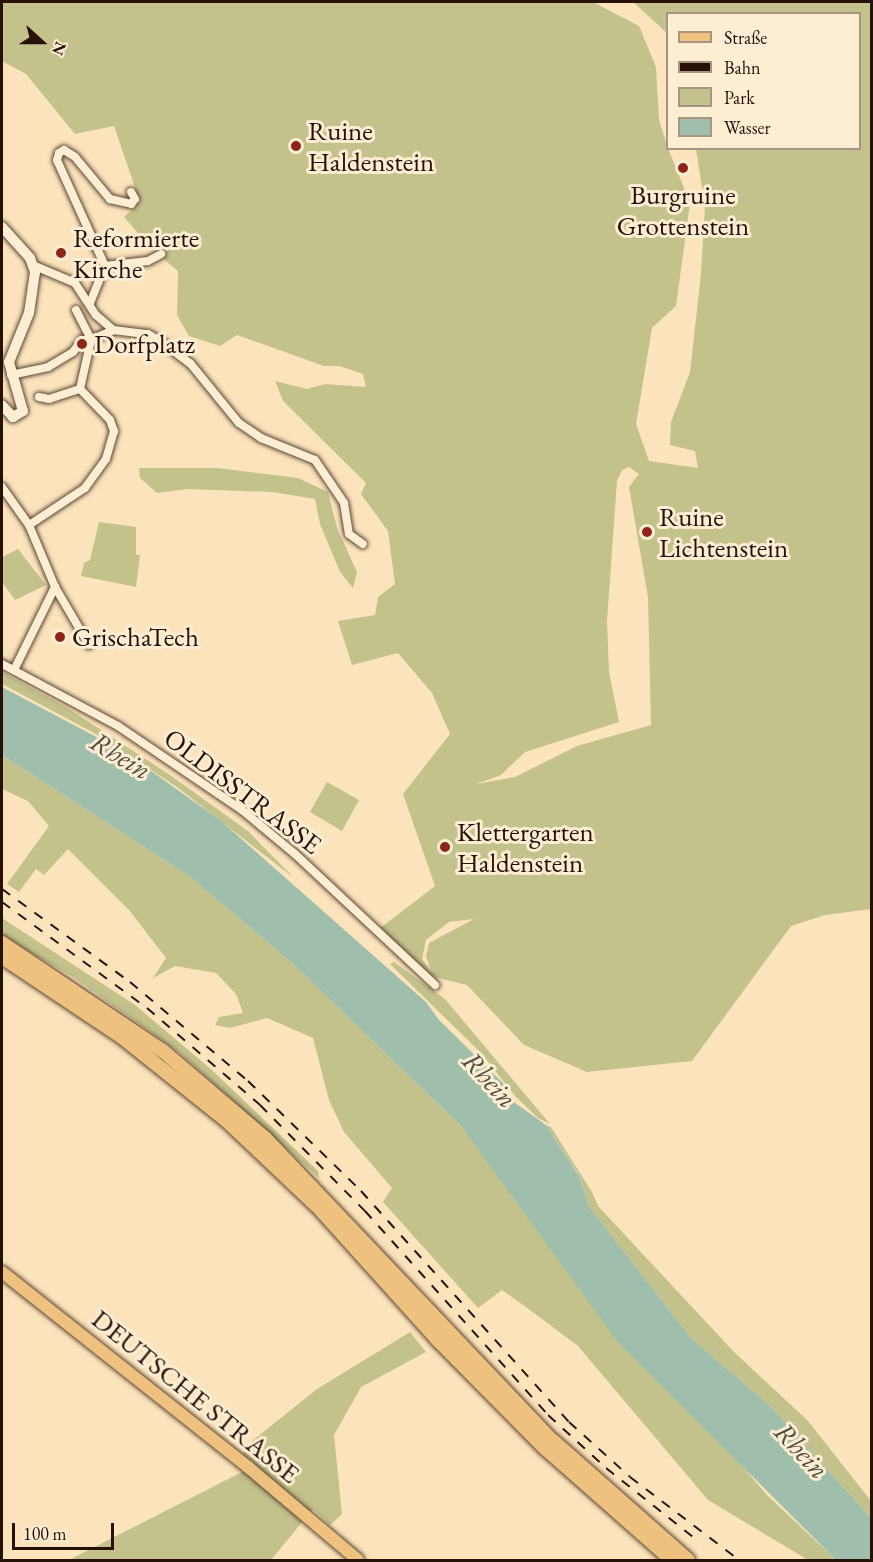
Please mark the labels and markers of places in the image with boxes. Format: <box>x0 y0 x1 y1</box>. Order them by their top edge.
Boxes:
place label: Ruine Haldenstein <box>308 114 434 177</box>
marker: Ruine Haldenstein <box>289 139 303 153</box>
marker: Burgruine Grottenstein <box>676 161 690 175</box>
place label: Burgruine Grottenstein <box>617 178 749 241</box>
place label: Reformierte Kirche <box>73 221 199 284</box>
marker: Reformierte Kirche <box>54 246 68 260</box>
place label: Dorfplatz <box>94 328 195 360</box>
marker: Dorfplatz <box>75 337 89 351</box>
place label: Ruine Lichtenstein <box>659 500 788 563</box>
marker: Ruine Lichtenstein <box>640 525 654 539</box>
place label: GrischaTech <box>72 621 199 653</box>
marker: GrischaTech <box>53 630 67 644</box>
place label: Klettergarten Haldenstein <box>457 815 594 878</box>
marker: Klettergarten Haldenstein <box>438 840 452 854</box>

